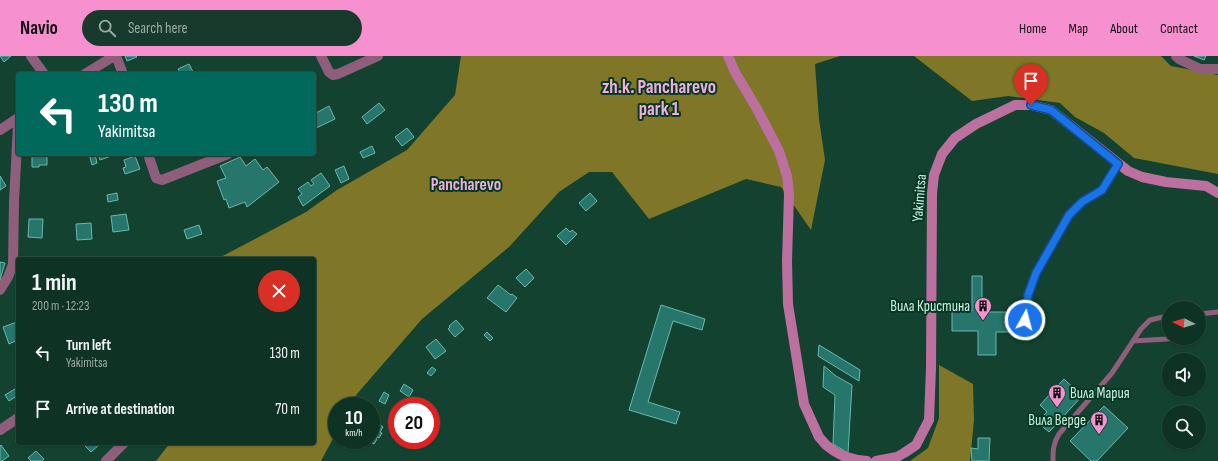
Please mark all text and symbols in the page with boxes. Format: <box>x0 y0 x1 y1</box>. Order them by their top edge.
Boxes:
search box <box>82 10 362 46</box>
text: Navio <box>20 17 58 40</box>
icon: search <box>96 17 118 39</box>
text: Search here <box>128 19 188 38</box>
text: Home <box>1019 20 1047 37</box>
text: Map <box>1069 20 1088 37</box>
text: About <box>1110 20 1138 37</box>
text: Contact <box>1160 20 1198 37</box>
pin <box>1014 64 1048 105</box>
icon: arrive <box>1020 70 1042 92</box>
district label: zh.k. Pancharevo park 1 <box>602 76 716 121</box>
text: 130 m <box>98 87 158 120</box>
icon: left <box>32 88 84 140</box>
text: Yakimitsa <box>98 121 155 142</box>
street label: Yakimitsa <box>908 173 931 223</box>
district label: Pancharevo <box>431 175 501 195</box>
text: 1 min <box>32 268 77 297</box>
button: close <box>258 270 300 312</box>
building icon: Вила Кристина <box>973 296 993 321</box>
place label: Вила Кристина <box>890 297 970 316</box>
text: 200 m · 12:23 <box>32 298 89 314</box>
position arrow <box>1004 299 1046 341</box>
north arrow <box>1162 301 1206 345</box>
map controls <box>1162 301 1206 449</box>
text: Turn left <box>66 336 111 355</box>
icon: left <box>32 342 54 364</box>
text: 130 m <box>270 344 300 363</box>
button: sound <box>1162 353 1206 397</box>
text: Yakimitsa <box>66 355 108 371</box>
building icon: Вила Мария <box>1047 383 1067 408</box>
place label: Вила Мария <box>1070 384 1130 403</box>
speed limit sign: 20 <box>388 397 440 449</box>
icon: arrive <box>32 398 54 420</box>
text: Arrive at destination <box>66 400 175 419</box>
text: 70 m <box>275 400 300 419</box>
button: search <box>1162 405 1206 449</box>
text: 10 <box>345 406 363 430</box>
building icon: Вила Верде <box>1089 410 1109 435</box>
place label: Вила Верде <box>1028 411 1086 430</box>
text: km/h <box>345 427 363 439</box>

